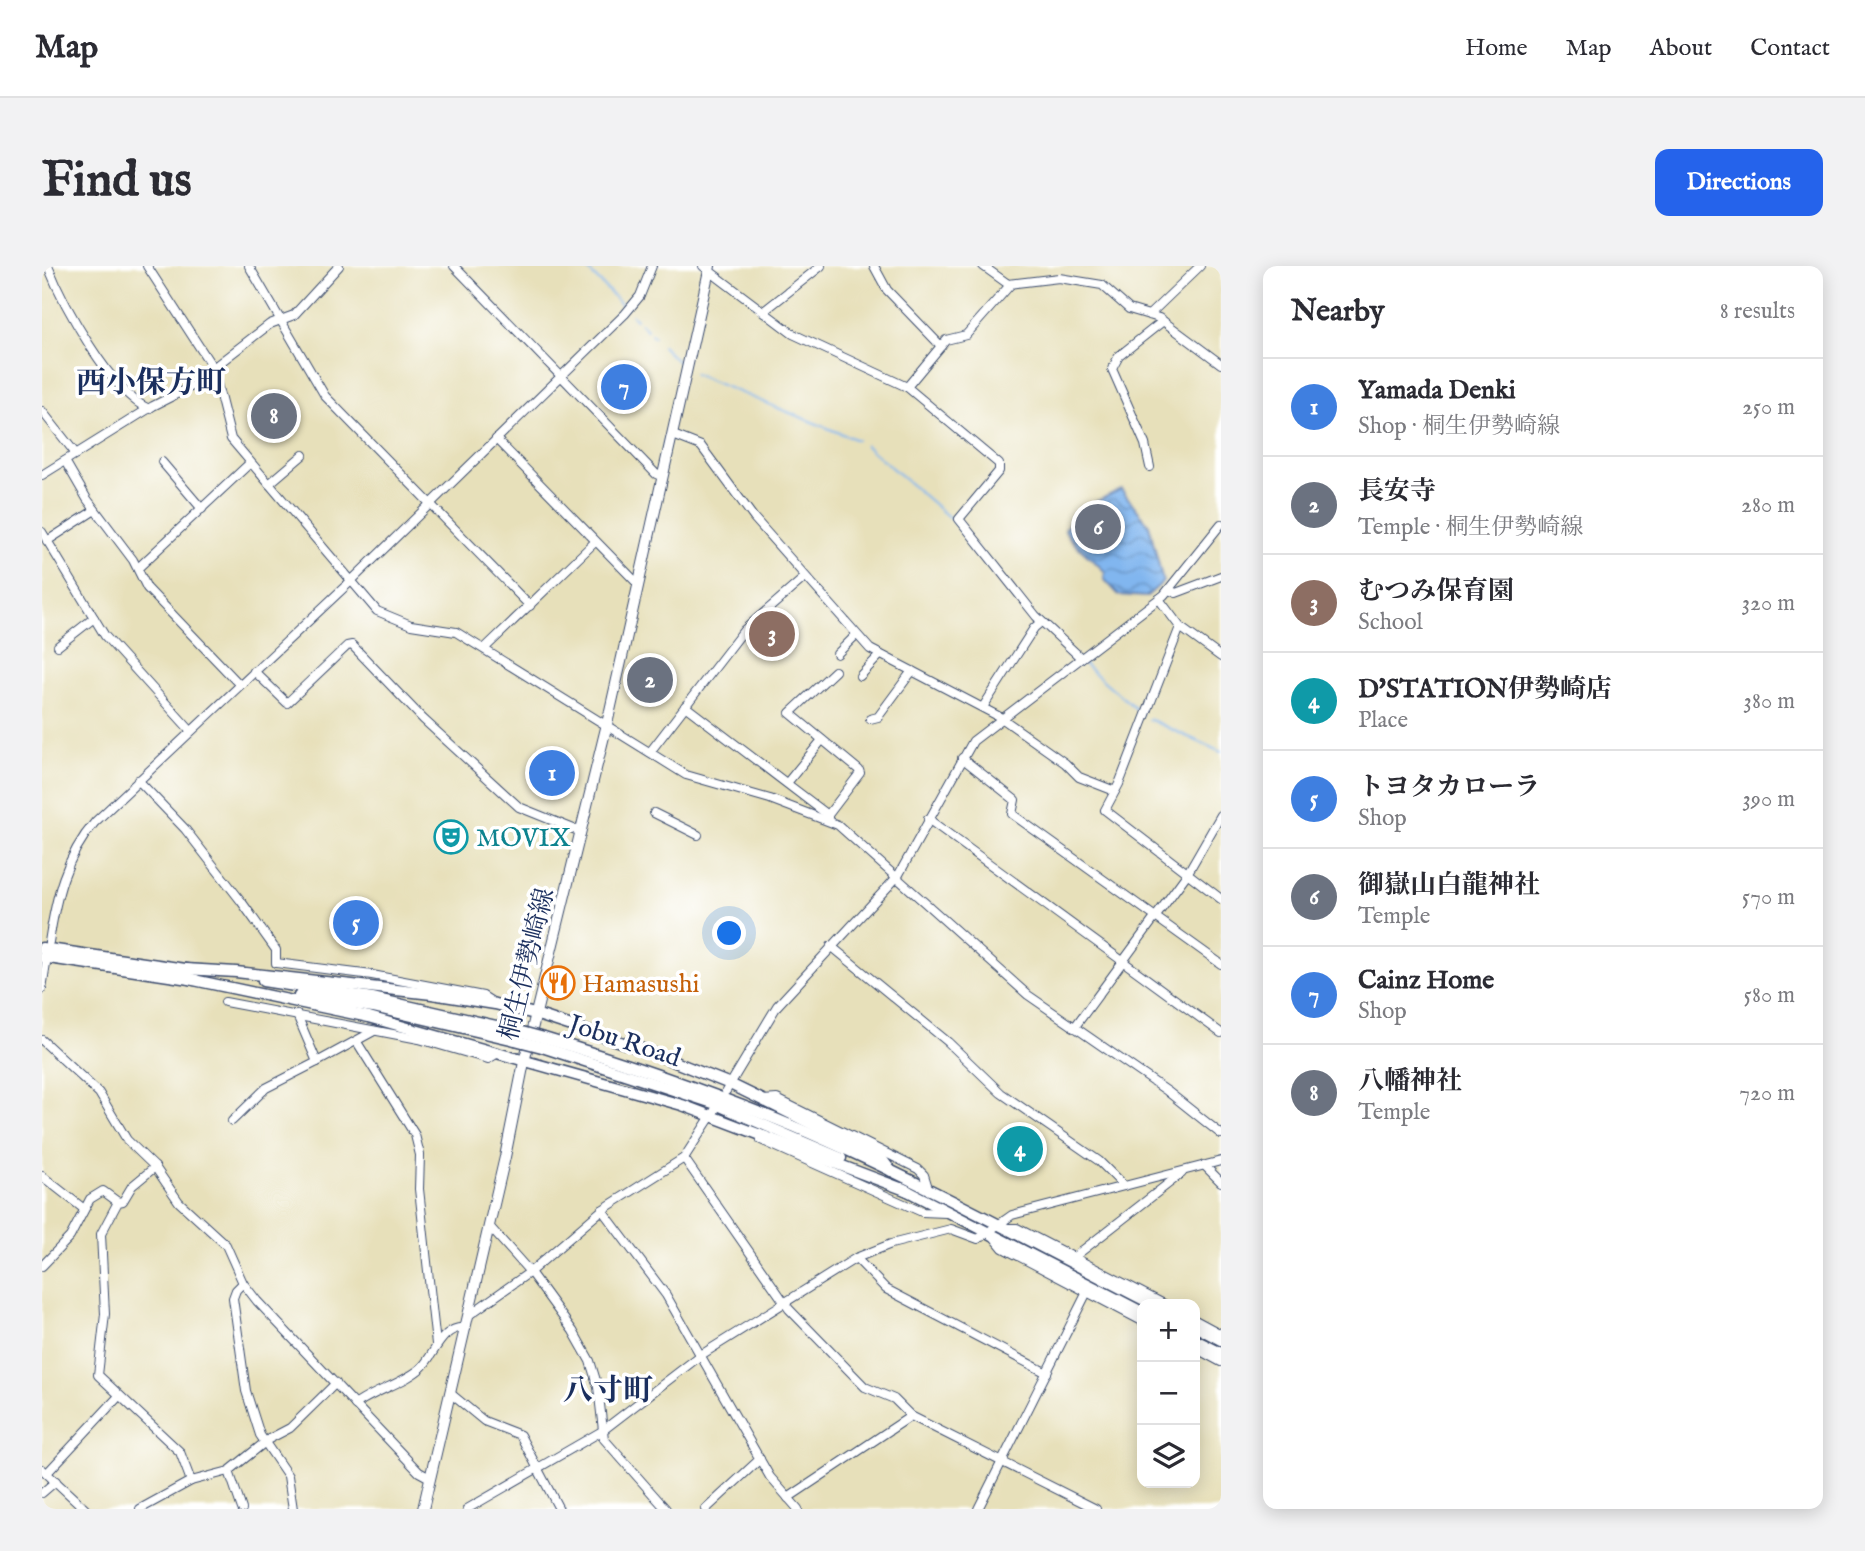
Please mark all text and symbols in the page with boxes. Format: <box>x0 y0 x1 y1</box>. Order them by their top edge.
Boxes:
text: Map <box>35 27 98 69</box>
text: Home <box>1465 33 1528 64</box>
text: Map <box>1566 33 1612 64</box>
text: About <box>1650 33 1712 64</box>
text: Contact <box>1750 33 1830 64</box>
button: Directions <box>1655 149 1823 216</box>
text: Find us <box>42 151 192 213</box>
text: Nearby <box>1291 293 1384 331</box>
text: 8 results <box>1720 297 1795 326</box>
pin: 7 <box>601 361 647 413</box>
district label: 西小保方町 <box>76 365 226 403</box>
text: Yamada Denki <box>1358 374 1516 407</box>
pin: 8 <box>251 390 297 442</box>
text: 1 <box>1310 393 1318 422</box>
text: 250 m <box>1742 393 1795 422</box>
text: Shop · 桐生伊勢崎線 <box>1358 412 1560 441</box>
text: 長安寺 <box>1358 475 1436 508</box>
text: 2 <box>1309 491 1319 520</box>
text: 280 m <box>1741 491 1795 520</box>
pin: 6 <box>1075 501 1121 553</box>
text: Temple · 桐生伊勢崎線 <box>1358 513 1583 542</box>
text: むつみ保育園 <box>1358 575 1514 608</box>
text: 3 <box>1310 589 1318 618</box>
text: 320 m <box>1742 589 1795 618</box>
pin: 3 <box>749 608 795 660</box>
text: School <box>1358 608 1423 637</box>
pin: 2 <box>627 654 673 706</box>
text: D'STATION伊勢崎店 <box>1358 673 1612 706</box>
text: 4 <box>1308 687 1320 716</box>
text: 380 m <box>1743 687 1795 716</box>
text: Place <box>1358 706 1408 735</box>
pin: 1 <box>529 747 575 799</box>
text: トヨタカローラ <box>1358 771 1540 804</box>
text: 5 <box>1310 785 1318 814</box>
text: 390 m <box>1742 785 1795 814</box>
text: Shop <box>1358 804 1407 833</box>
theatre icon: MOVIX <box>432 818 470 856</box>
place label: MOVIX <box>476 822 571 855</box>
text: 御嶽山白龍神社 <box>1358 869 1540 902</box>
text: 6 <box>1309 883 1319 912</box>
text: 570 m <box>1742 883 1795 912</box>
street label: 桐生伊勢崎線 <box>493 885 562 1044</box>
pin: 5 <box>333 897 379 949</box>
text: Temple <box>1358 902 1430 931</box>
your location <box>712 916 746 950</box>
restaurant icon: Hamasushi <box>539 964 577 1002</box>
text: Cainz Home <box>1358 964 1494 997</box>
place label: Hamasushi <box>582 968 699 1001</box>
text: 7 <box>1309 981 1319 1010</box>
text: 580 m <box>1744 981 1795 1010</box>
text: Shop <box>1358 997 1407 1026</box>
street label: Jobu Road <box>562 1007 685 1075</box>
text: 八幡神社 <box>1358 1065 1462 1098</box>
text: 8 <box>1309 1079 1319 1108</box>
text: 720 m <box>1739 1079 1795 1108</box>
text: Temple <box>1358 1098 1430 1127</box>
pin: 4 <box>997 1123 1043 1175</box>
map controls <box>1137 1299 1200 1488</box>
button: + <box>1137 1299 1200 1362</box>
button: − <box>1137 1362 1200 1425</box>
district label: 八寸町 <box>563 1373 653 1411</box>
button: layers <box>1137 1425 1200 1488</box>

